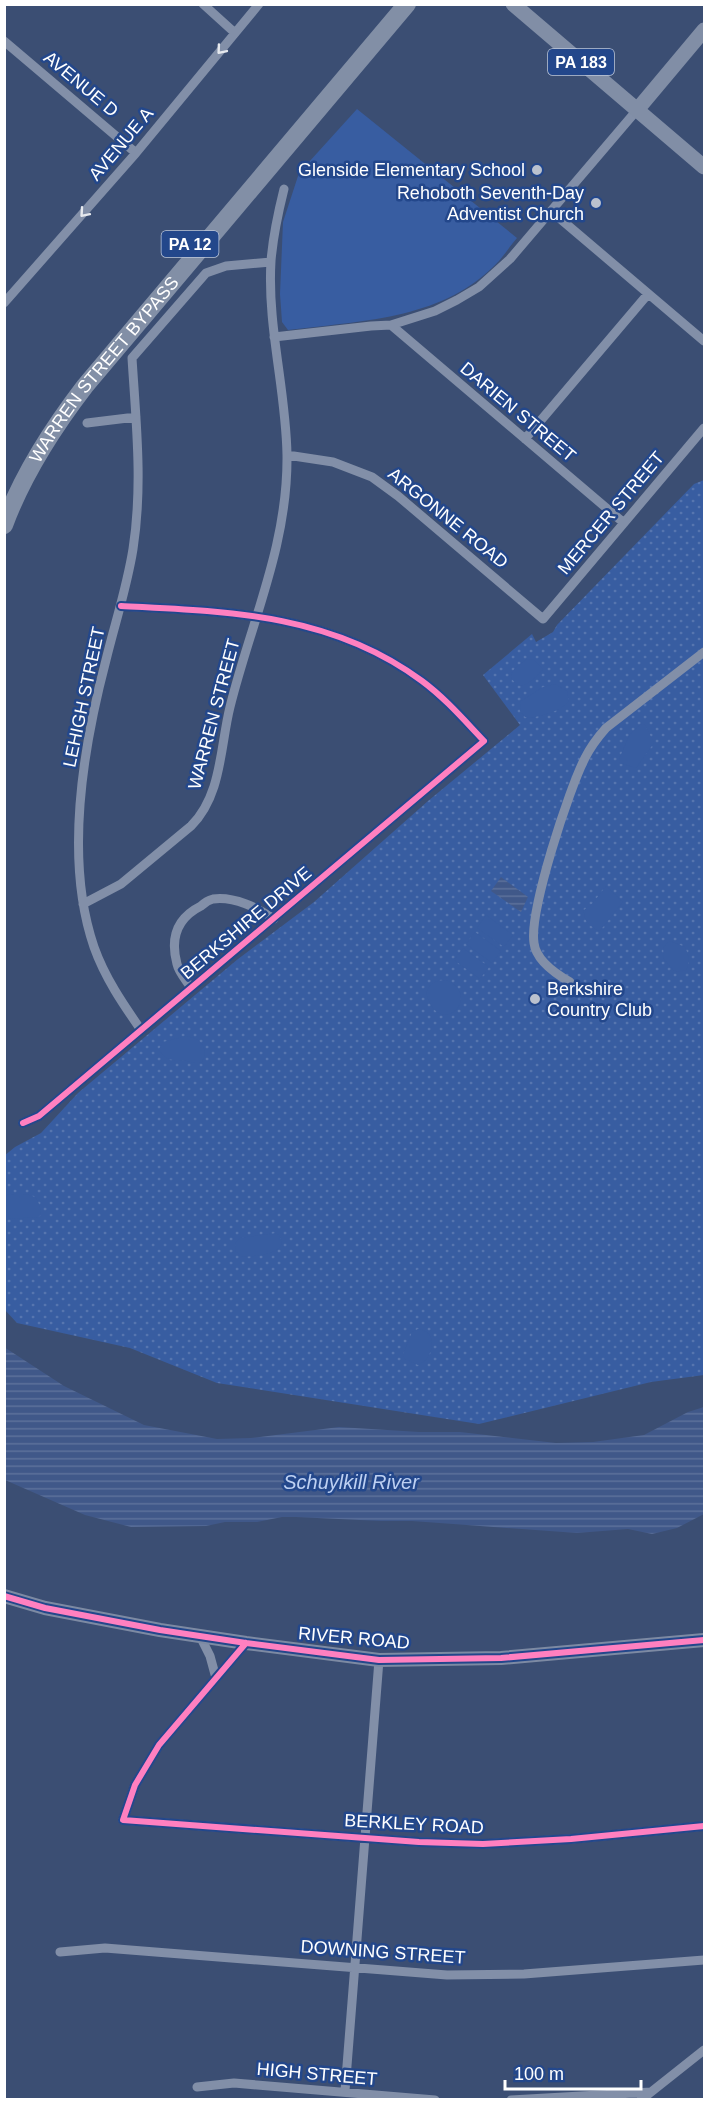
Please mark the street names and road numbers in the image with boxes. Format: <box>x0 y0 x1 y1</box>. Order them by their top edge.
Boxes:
street label: AVENUE D <box>40 47 122 121</box>
road number: PA 183 <box>548 49 614 75</box>
street label: AVENUE A <box>85 104 157 184</box>
road number: PA 12 <box>162 231 219 257</box>
street label: WARREN STREET BYPASS <box>25 273 183 466</box>
street label: DARIEN STREET <box>456 358 580 466</box>
street label: MERCER STREET <box>554 448 668 578</box>
street label: ARGONNE ROAD <box>384 464 512 572</box>
street label: LEHIGH STREET <box>59 625 109 769</box>
street label: WARREN STREET <box>184 636 244 792</box>
street label: BERKSHIRE DRIVE <box>177 863 315 983</box>
street label: RIVER ROAD <box>297 1623 411 1653</box>
street label: BERKLEY ROAD <box>344 1810 484 1838</box>
street label: DOWNING STREET <box>300 1936 466 1968</box>
street label: HIGH STREET <box>256 2059 378 2089</box>

